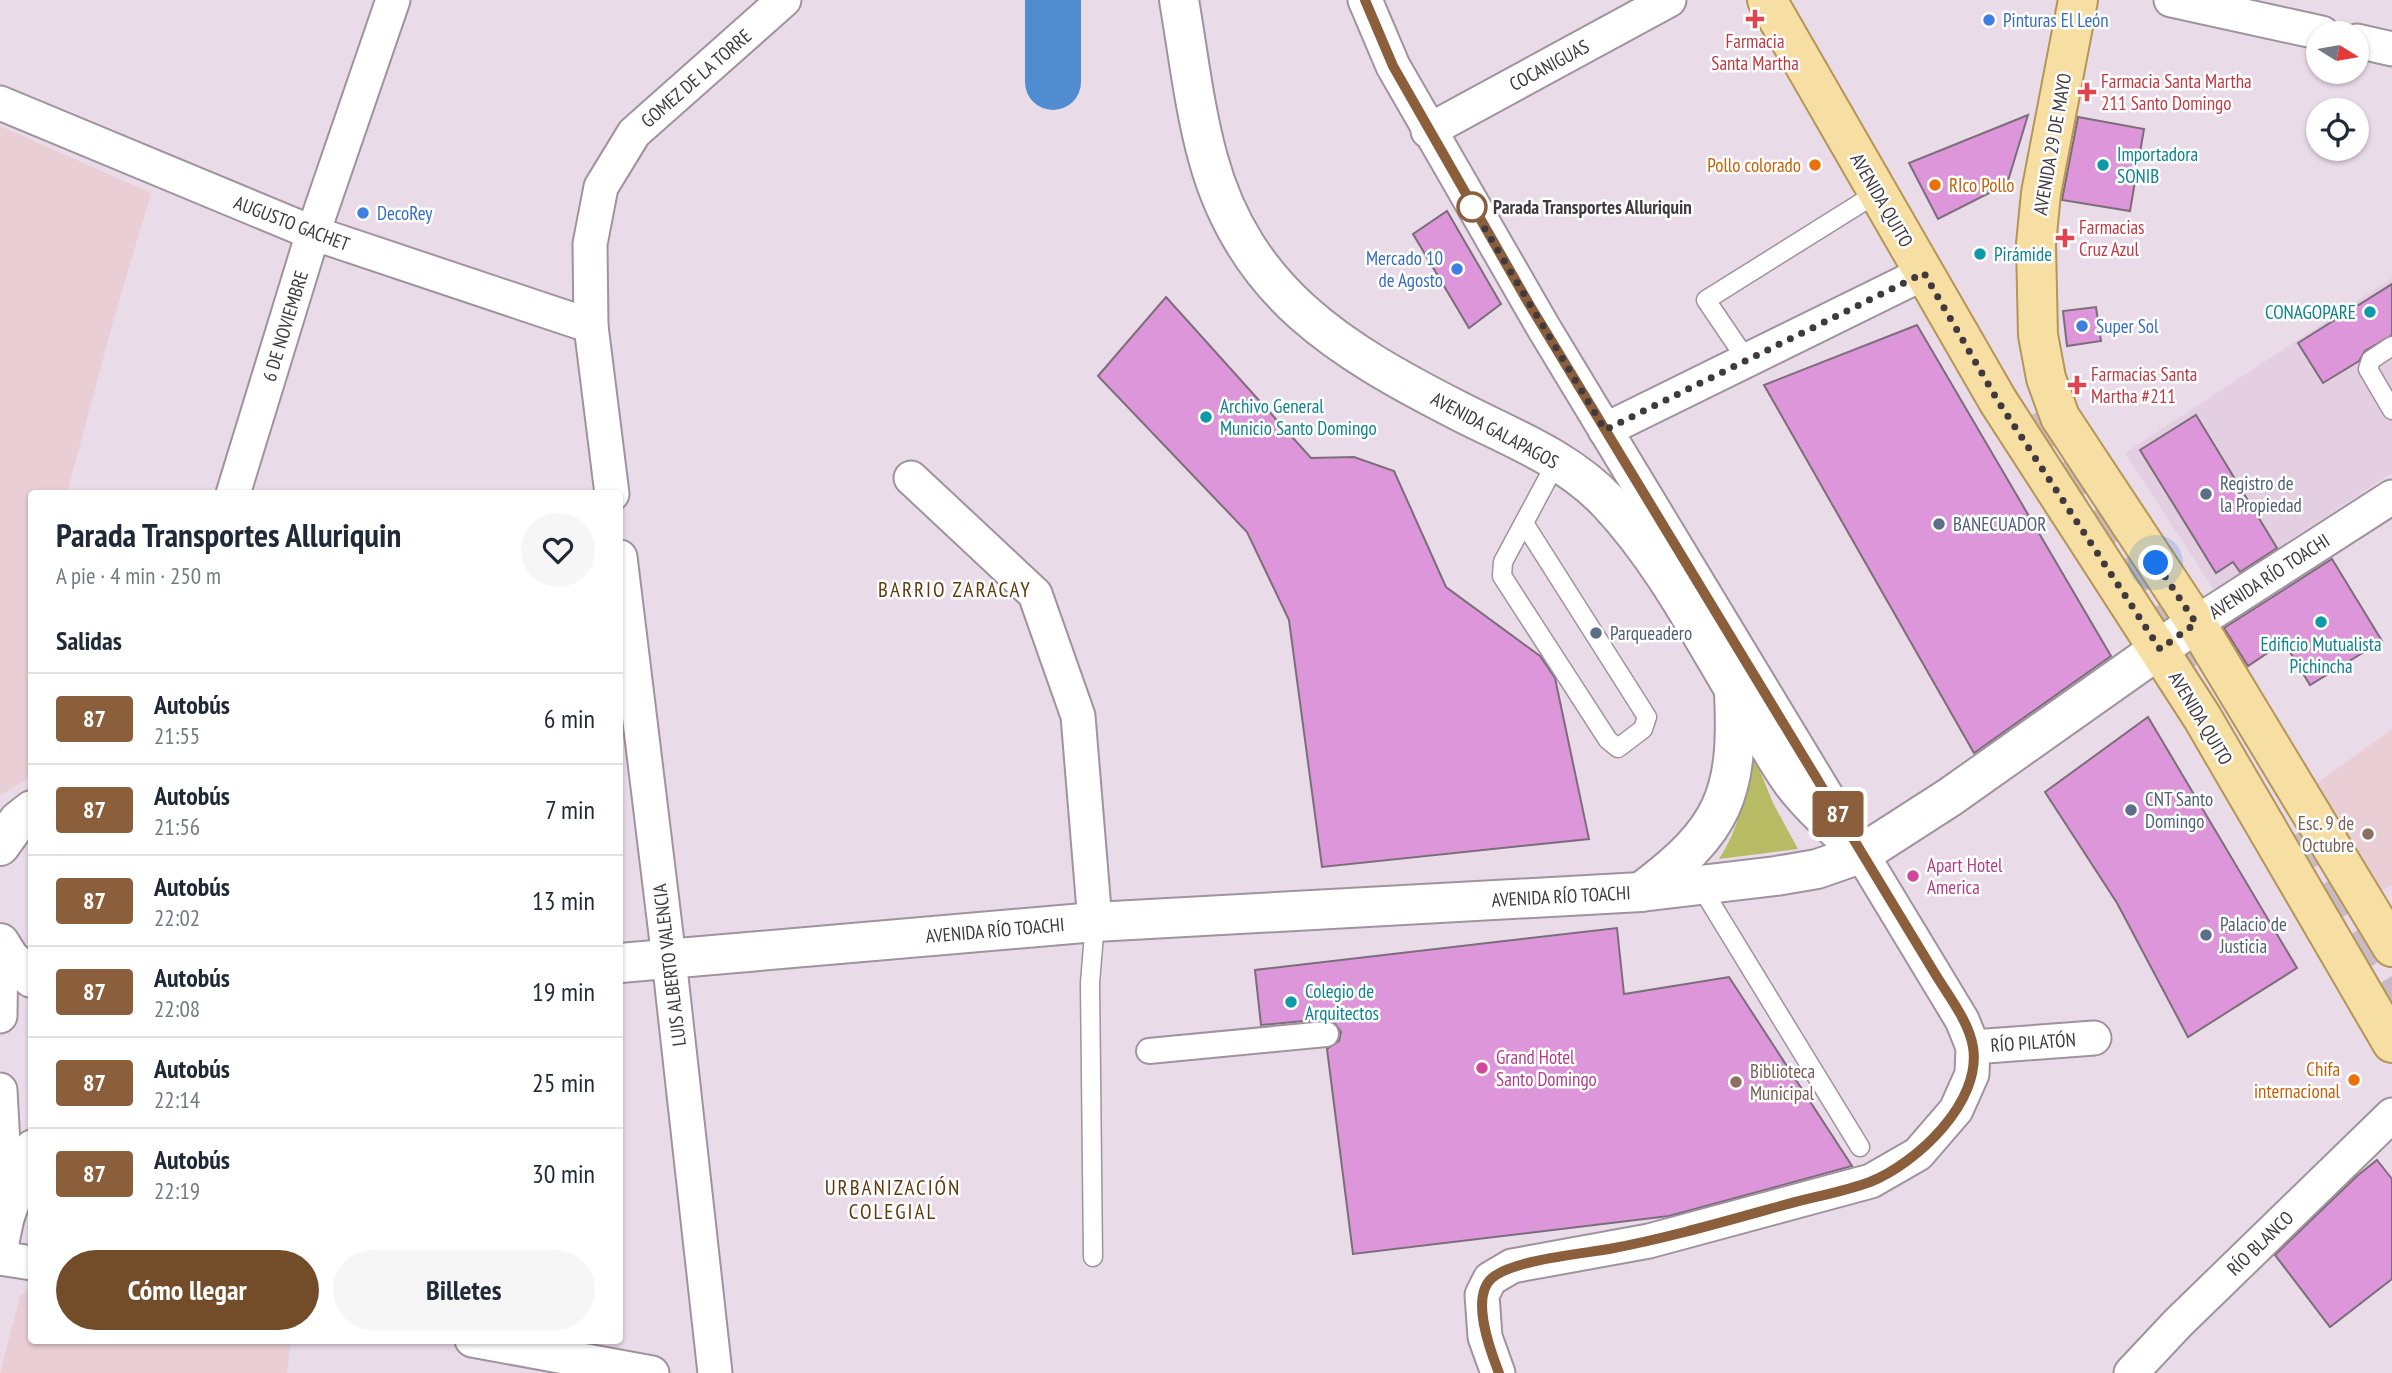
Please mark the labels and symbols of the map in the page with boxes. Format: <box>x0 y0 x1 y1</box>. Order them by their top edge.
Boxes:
place label: Pinturas El León <box>2003 8 2109 32</box>
marker: Farmacia Santa Martha <box>1747 11 1763 27</box>
marker: Pinturas El León <box>1981 12 1997 28</box>
north arrow <box>2306 21 2370 84</box>
street label: GOMEZ DE LA TORRE <box>636 24 756 132</box>
place label: Farmacia Santa Martha <box>1711 29 1799 75</box>
street label: COCANIGUAS <box>1505 34 1593 96</box>
place label: Farmacia Santa Martha 211 Santo Domingo <box>2101 69 2252 115</box>
street label: AVENIDA 29 DE MAYO <box>2028 71 2076 217</box>
marker: Farmacia Santa Martha 211 Santo Domingo <box>2079 84 2095 100</box>
place label: Importadora SONIB <box>2117 142 2198 188</box>
street label: AVENIDA QUITO <box>1845 149 1919 251</box>
place label: Pollo colorado <box>1707 153 1801 177</box>
marker: Pollo colorado <box>1807 157 1823 173</box>
marker: Importadora SONIB <box>2095 157 2111 173</box>
place label: RIco Pollo <box>1949 173 2015 197</box>
marker: RIco Pollo <box>1927 177 1943 193</box>
street label: AUGUSTO GACHET <box>231 190 354 256</box>
marker: Parada Transportes Alluriquin <box>1457 192 1487 222</box>
place label: Parada Transportes Alluriquin <box>1493 195 1692 219</box>
place label: DecoRey <box>377 201 433 225</box>
marker: DecoRey <box>355 205 371 221</box>
place label: Farmacias Cruz Azul <box>2079 215 2145 261</box>
marker: Farmacias Cruz Azul <box>2057 230 2073 246</box>
place label: Pirámide <box>1994 242 2052 266</box>
place label: Mercado 10 de Agosto <box>1366 246 1443 292</box>
marker: Pirámide <box>1972 246 1988 262</box>
marker: Mercado 10 de Agosto <box>1449 261 1465 277</box>
street label: 6 DE NOVIEMBRE <box>257 268 313 384</box>
place label: CONAGOPARE <box>2265 300 2356 324</box>
marker: CONAGOPARE <box>2362 304 2378 320</box>
place label: Super Sol <box>2096 314 2159 338</box>
marker: Super Sol <box>2074 318 2090 334</box>
place label: Farmacias Santa Martha #211 <box>2091 362 2197 408</box>
marker: Farmacias Santa Martha #211 <box>2069 377 2085 393</box>
street label: AVENIDA GALAPAGOS <box>1427 386 1563 474</box>
place label: Archivo General Municio Santo Domingo <box>1220 394 1377 440</box>
marker: Archivo General Municio Santo Domingo <box>1198 409 1214 425</box>
place label: Registro de la Propiedad <box>2220 471 2302 517</box>
marker: Registro de la Propiedad <box>2198 486 2214 502</box>
place label: BANECUADOR <box>1953 512 2046 536</box>
marker: BANECUADOR <box>1931 516 1947 532</box>
street label: AVENIDA RÍO TOACHI <box>2204 528 2334 624</box>
your location <box>2138 545 2173 580</box>
district label: BARRIO ZARACAY <box>878 576 1032 603</box>
marker: Edificio Mutualista Pichincha <box>2313 614 2329 630</box>
place label: Parqueadero <box>1610 621 1692 645</box>
marker: Parqueadero <box>1588 625 1604 641</box>
place label: Edificio Mutualista Pichincha <box>2260 632 2382 678</box>
street label: AVENIDA QUITO <box>2164 667 2238 769</box>
place label: CNT Santo Domingo <box>2145 787 2213 833</box>
line badge: 87 <box>1806 791 1870 837</box>
marker: CNT Santo Domingo <box>2123 802 2139 818</box>
place label: Esc. 9 de Octubre <box>2298 811 2354 857</box>
marker: Esc. 9 de Octubre <box>2360 826 2376 842</box>
place label: Apart Hotel America <box>1927 853 2003 899</box>
marker: Apart Hotel America <box>1905 868 1921 884</box>
street label: AVENIDA RÍO TOACHI <box>1491 880 1631 912</box>
street label: LUIS ALBERTO VALENCIA <box>647 883 691 1047</box>
street label: AVENIDA RÍO TOACHI <box>925 912 1065 948</box>
place label: Palacio de Justicia <box>2219 912 2287 958</box>
marker: Palacio de Justicia <box>2198 927 2214 943</box>
place label: Colegio de Arquitectos <box>1305 979 1379 1025</box>
marker: Colegio de Arquitectos <box>1283 994 1299 1010</box>
street label: RÍO PILATÓN <box>1990 1027 2076 1057</box>
place label: Grand Hotel Santo Domingo <box>1496 1045 1597 1091</box>
place label: Chifa internacional <box>2254 1057 2341 1103</box>
place label: Biblioteca Municipal <box>1750 1059 1815 1105</box>
marker: Grand Hotel Santo Domingo <box>1474 1060 1490 1076</box>
marker: Chifa internacional <box>2346 1072 2362 1088</box>
marker: Biblioteca Municipal <box>1728 1074 1744 1090</box>
district label: URBANIZACIÓN COLEGIAL <box>825 1174 961 1225</box>
street label: RÍO BLANCO <box>2222 1206 2298 1280</box>

